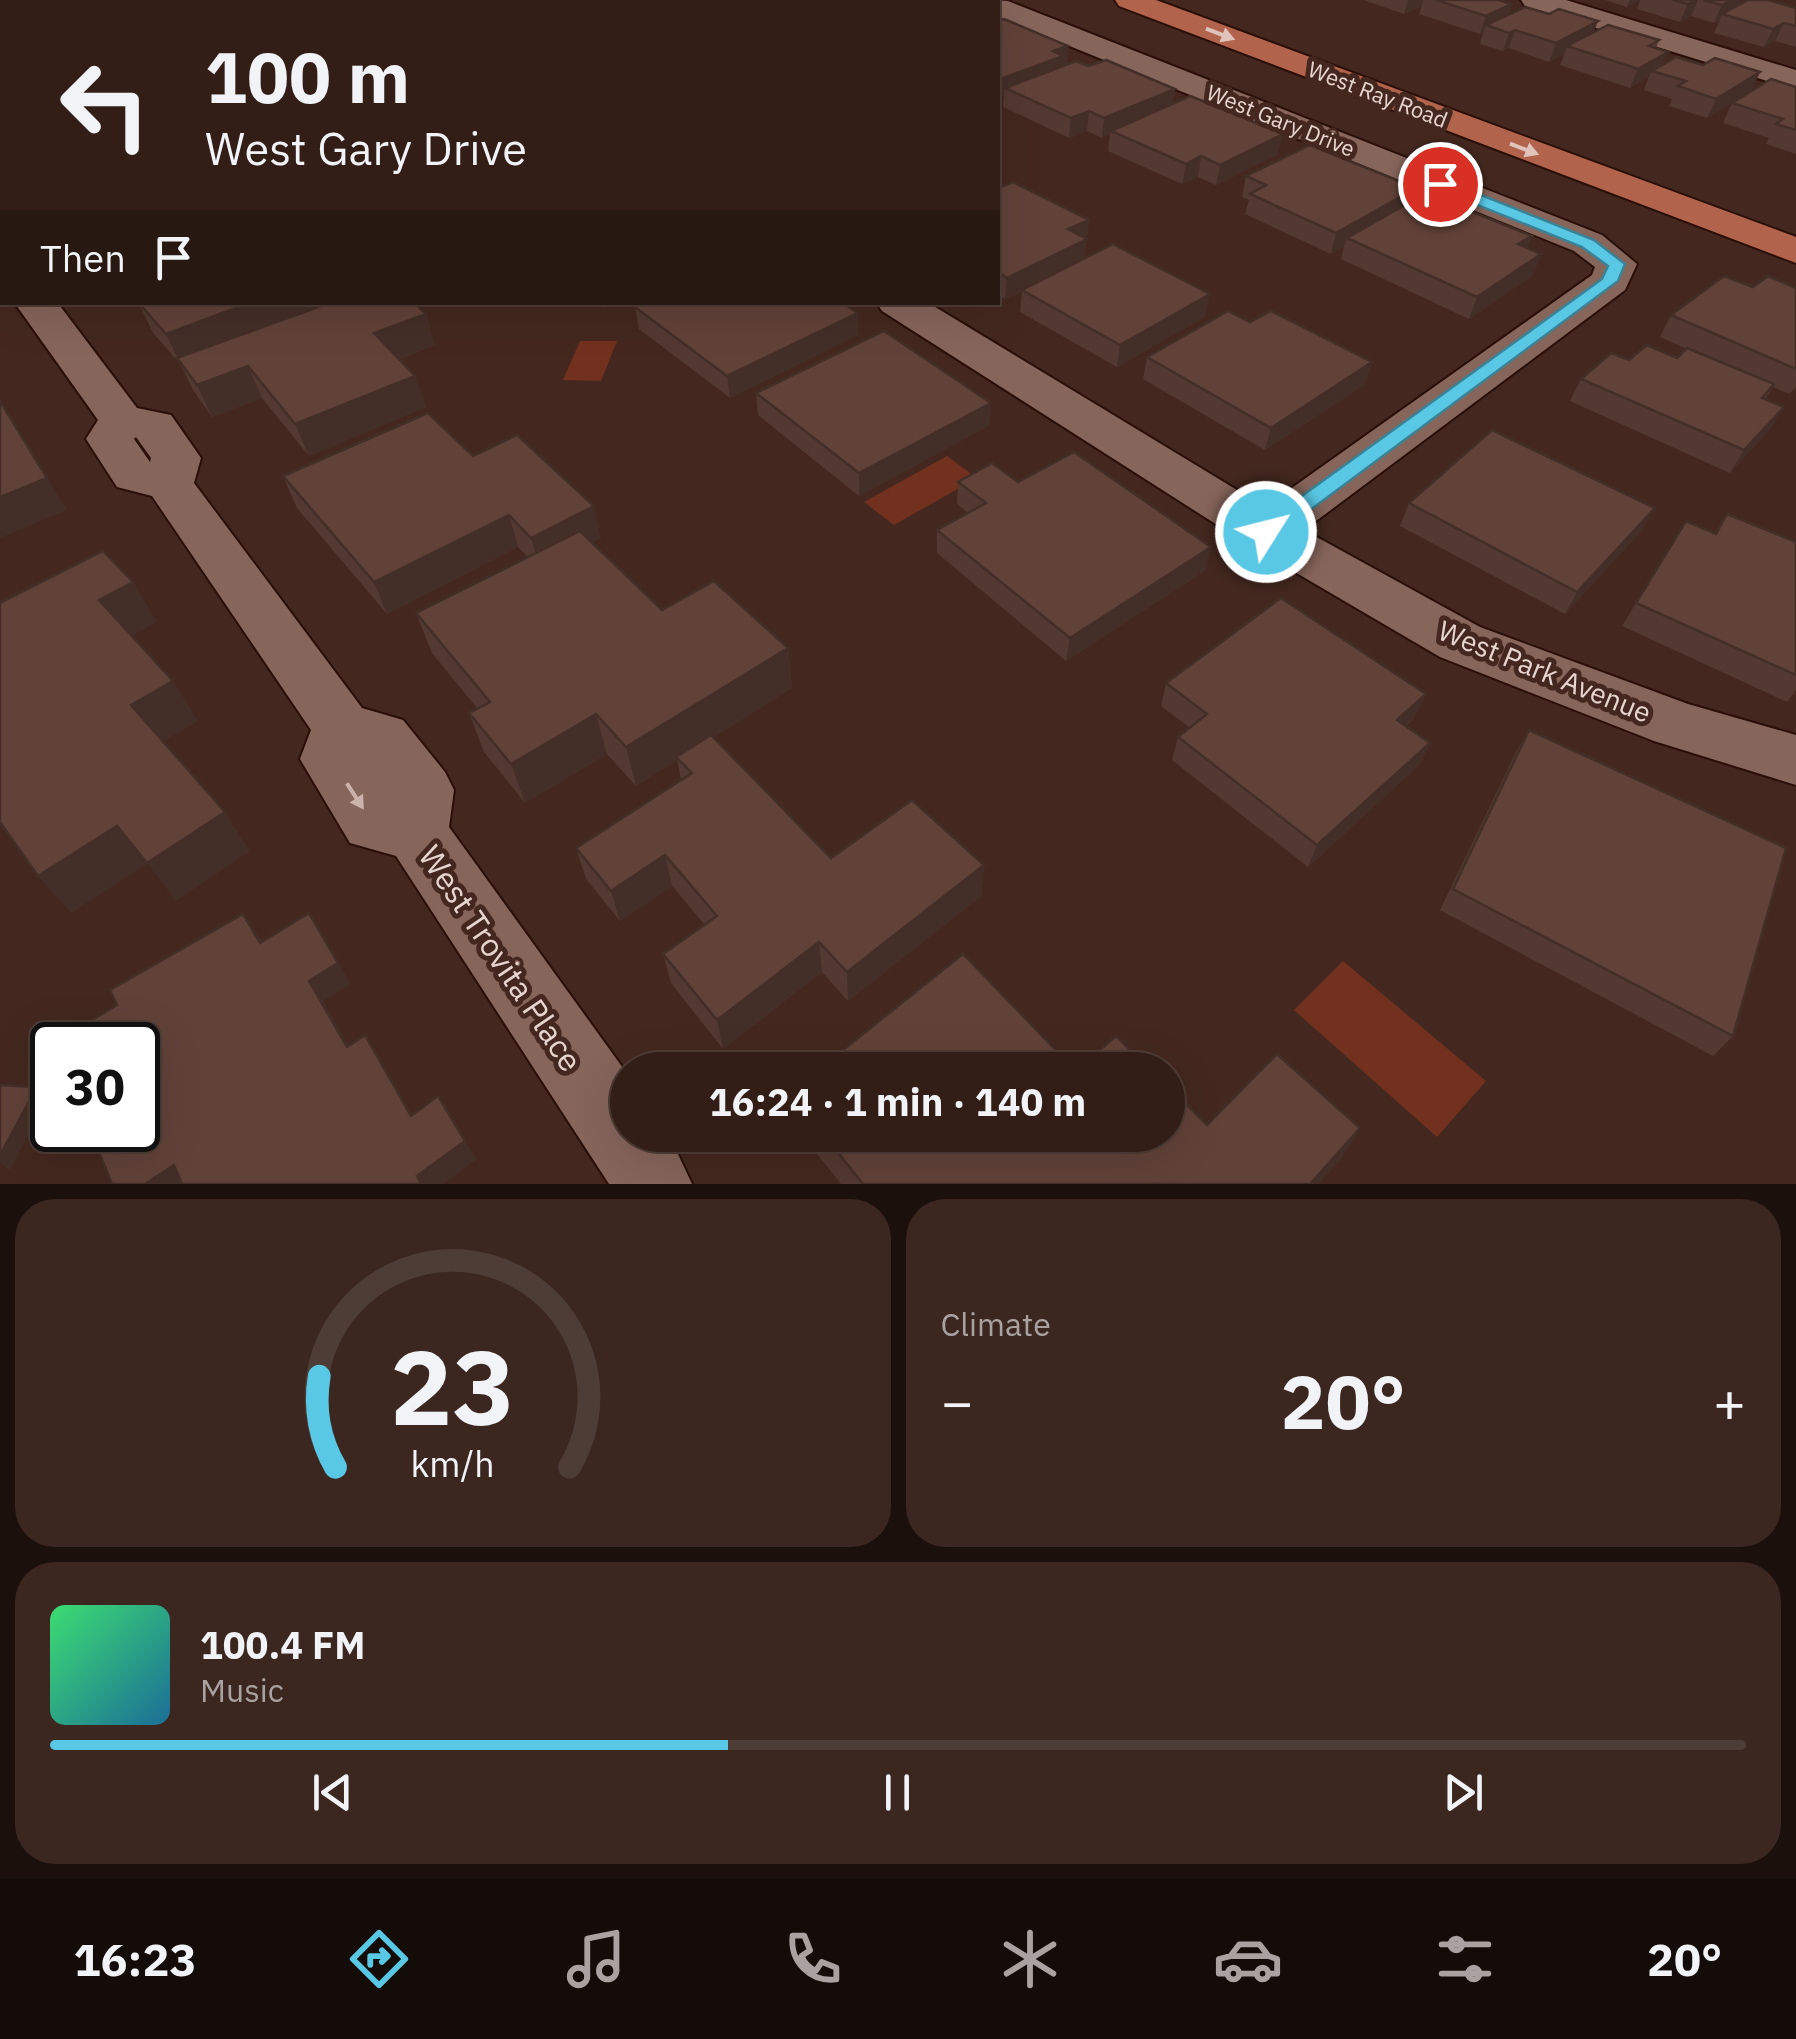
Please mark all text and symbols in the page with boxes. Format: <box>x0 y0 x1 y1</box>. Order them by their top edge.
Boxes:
one-way arrow <box>1205 27 1235 42</box>
text: 100 m <box>205 31 410 122</box>
icon: left <box>40 40 170 170</box>
street label: West Ray Road <box>1304 54 1452 134</box>
street label: West Gary Drive <box>1203 77 1359 163</box>
text: West Gary Drive <box>205 119 527 177</box>
one-way arrow <box>1509 141 1539 157</box>
pin <box>1398 142 1483 227</box>
icon: arrive <box>1413 157 1468 212</box>
icon: arrive <box>146 230 201 285</box>
text: Then <box>40 233 126 282</box>
position arrow <box>1214 480 1318 584</box>
street label: West Park Avenue <box>1433 611 1657 731</box>
one-way arrow <box>345 783 363 810</box>
street label: West Trovita Place <box>410 837 592 1079</box>
speed limit sign: 30 <box>30 1022 160 1152</box>
text: 16:24 · 1 min · 140 m <box>709 1077 1086 1126</box>
text: Climate <box>941 1303 1051 1345</box>
text: 23 <box>390 1318 515 1454</box>
text: 20° <box>1281 1352 1406 1450</box>
text: − <box>941 1366 974 1437</box>
text: + <box>1713 1366 1746 1437</box>
text: km/h <box>411 1440 495 1487</box>
text: 100.4 FM <box>200 1620 365 1669</box>
text: Music <box>200 1669 284 1711</box>
icon: previous <box>305 1765 360 1820</box>
icon: pause <box>870 1765 925 1820</box>
icon: next <box>1436 1765 1491 1820</box>
icon: directions <box>344 1924 414 1994</box>
icon: music <box>561 1924 631 1994</box>
icon: phone <box>778 1924 848 1994</box>
icon: climate <box>995 1924 1065 1994</box>
icon: car <box>1213 1924 1283 1994</box>
icon: filters <box>1430 1924 1500 1994</box>
text: 16:23 <box>74 1930 196 1988</box>
text: 20° <box>1647 1930 1722 1988</box>

